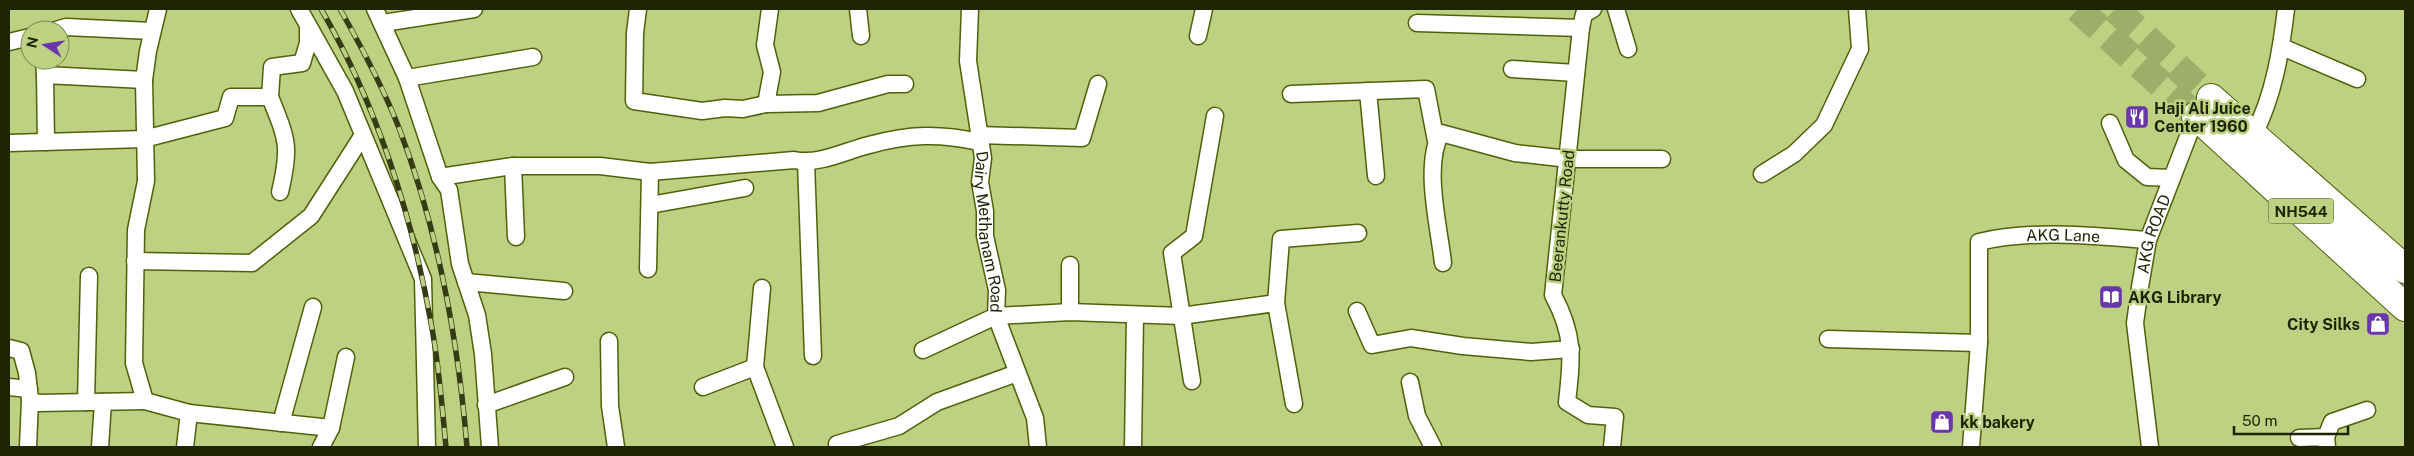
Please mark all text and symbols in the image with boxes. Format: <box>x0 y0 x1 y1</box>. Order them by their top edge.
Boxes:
north arrow <box>20 20 70 70</box>
text: N <box>23 35 41 49</box>
place label: Haji Ali Juice Center 1960 <box>2154 99 2251 136</box>
restaurant icon: Haji Ali Juice Center 1960 <box>2124 104 2150 130</box>
street label: Beerankutty Road <box>1546 149 1578 283</box>
street label: Dairy Methanam Road <box>971 150 1007 313</box>
street label: AKG ROAD <box>2133 192 2174 275</box>
road number: NH544 <box>2268 198 2334 224</box>
street label: AKG Lane <box>2026 225 2101 246</box>
library icon: AKG Library <box>2098 284 2124 310</box>
place label: AKG Library <box>2128 288 2221 307</box>
shop icon: City Silks <box>2365 311 2391 337</box>
place label: City Silks <box>2287 315 2360 334</box>
scale bar <box>2234 404 2348 436</box>
shop icon: kk bakery <box>1929 409 1955 435</box>
text: 50 m <box>2242 412 2277 429</box>
place label: kk bakery <box>1960 413 2035 432</box>

